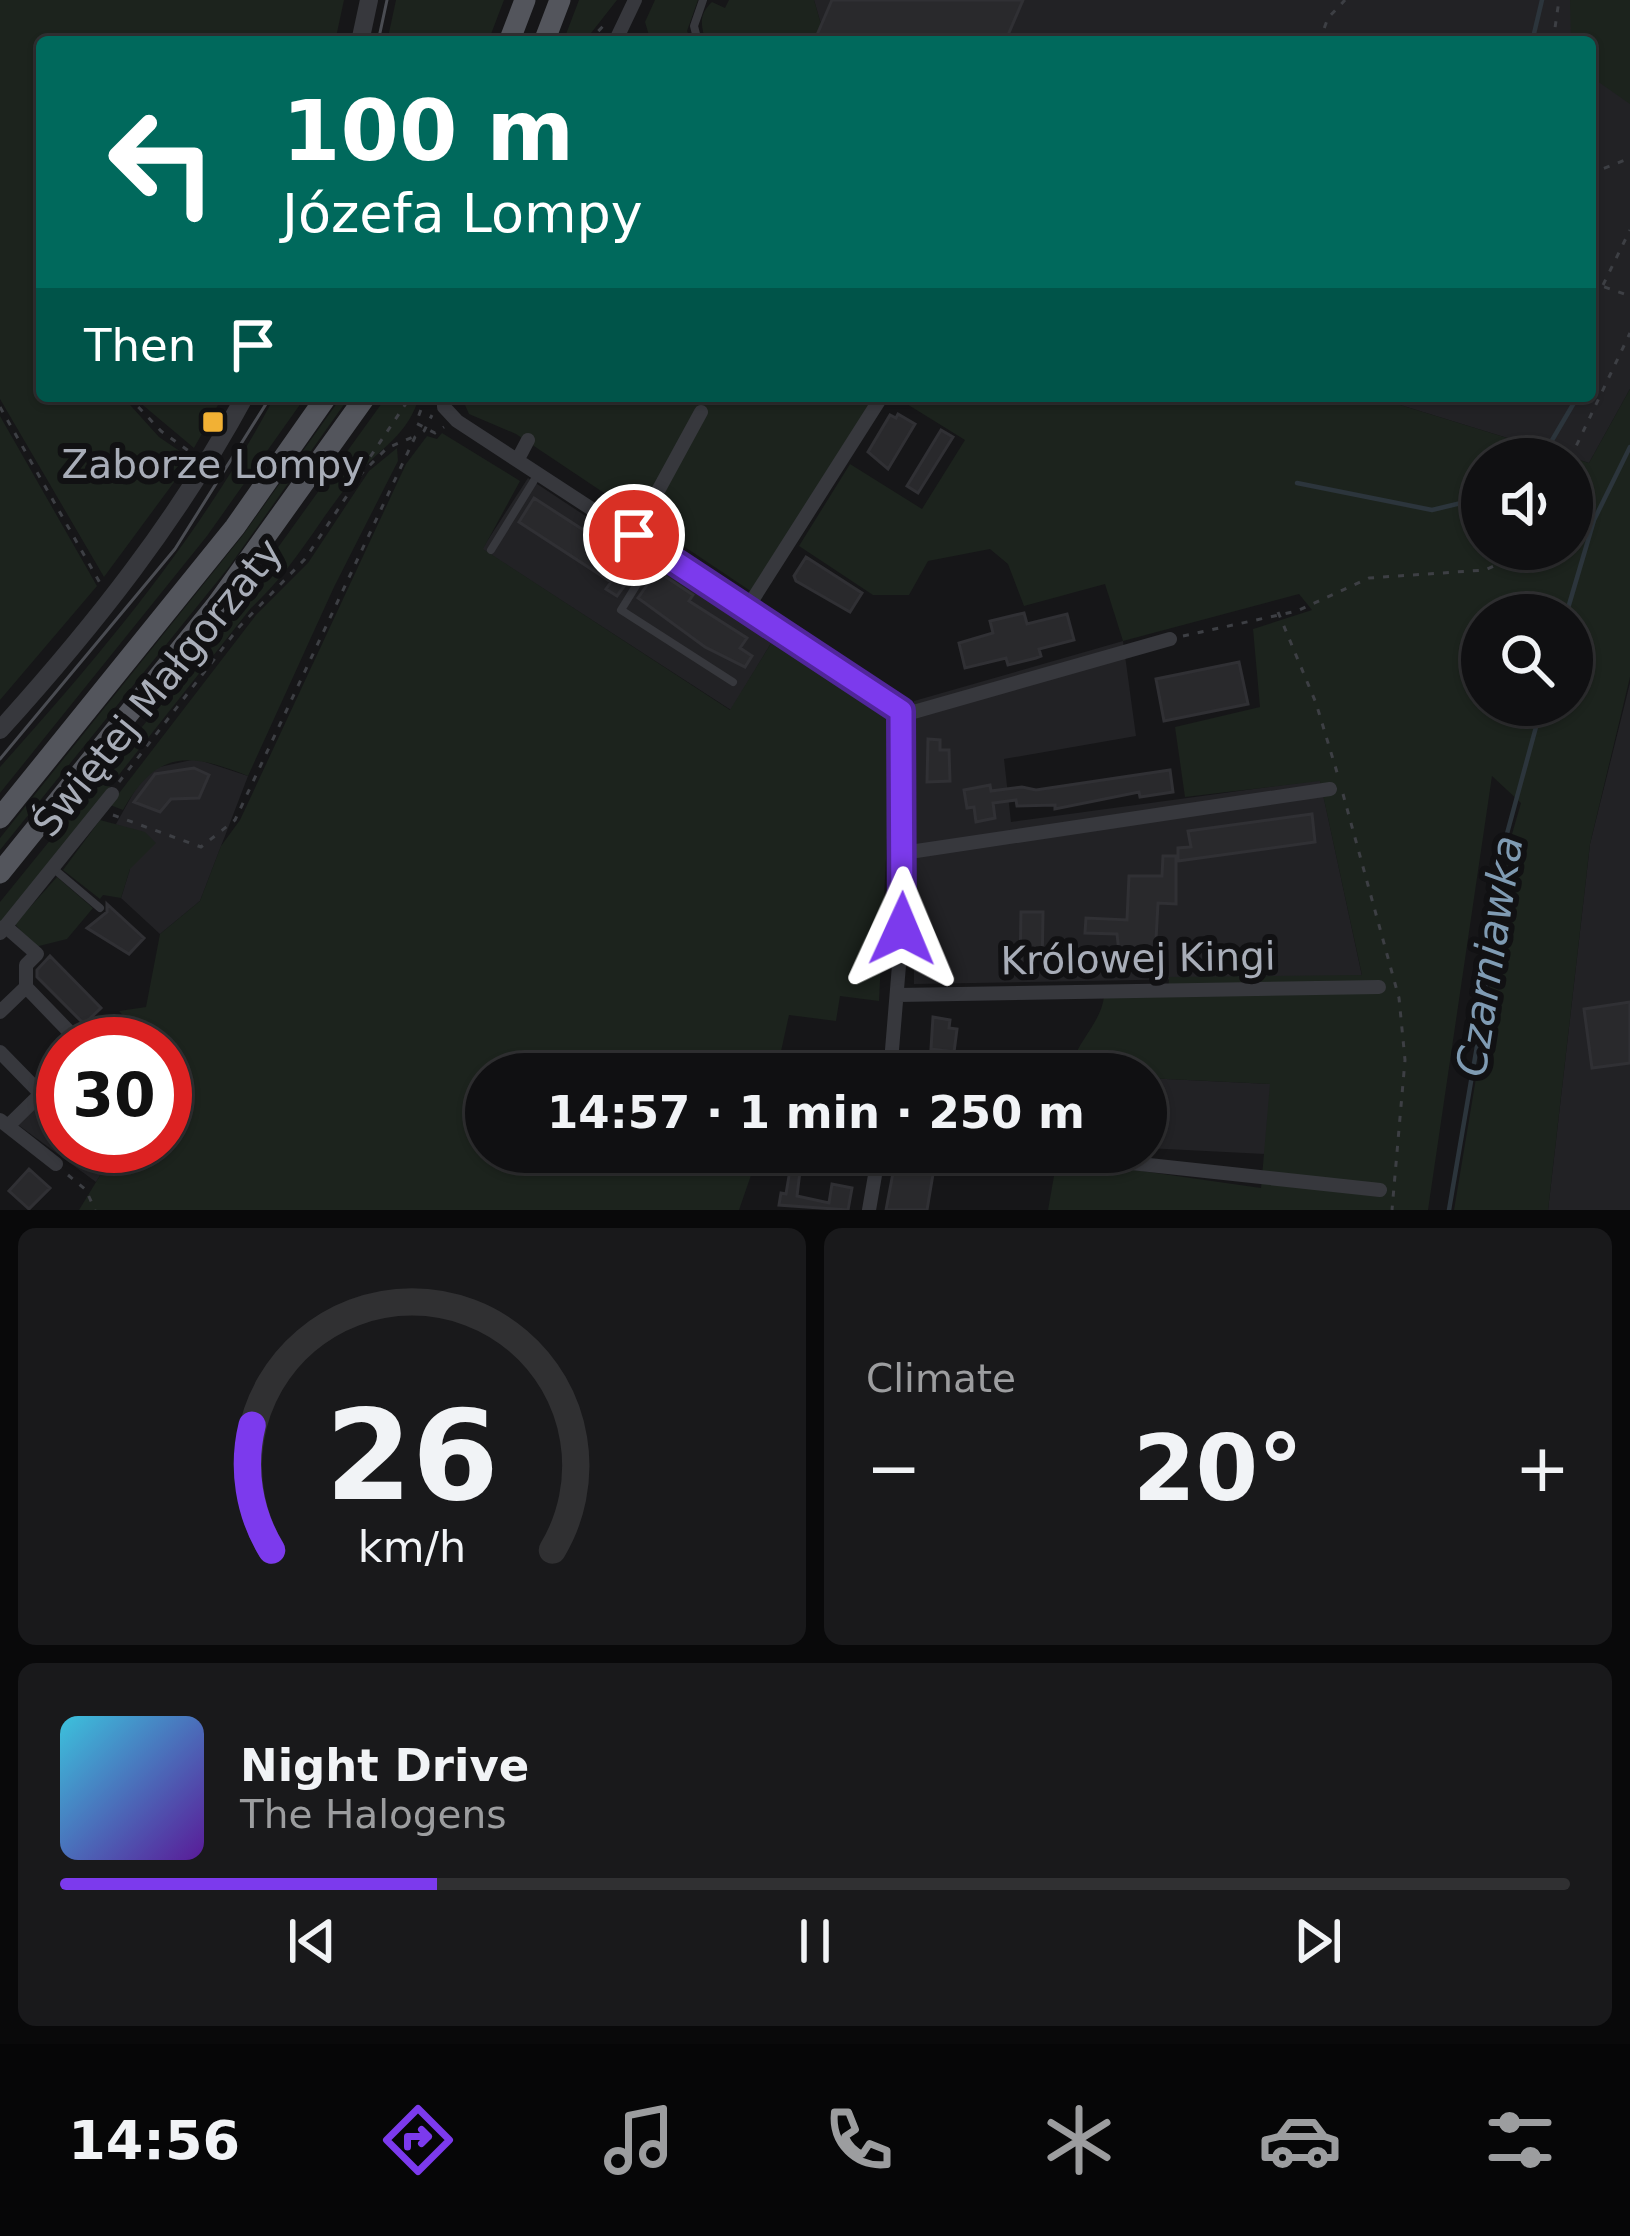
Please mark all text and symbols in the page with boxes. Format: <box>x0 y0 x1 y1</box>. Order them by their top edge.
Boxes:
text: 100 m <box>282 82 574 180</box>
icon: left <box>84 84 240 240</box>
text: Józefa Lompy <box>282 182 643 245</box>
icon: arrive <box>220 312 286 378</box>
text: Then <box>84 319 196 372</box>
marker: Zaborze Lompy <box>200 409 226 435</box>
map controls <box>1461 438 1593 726</box>
button: sound <box>1461 438 1593 570</box>
place label: Zaborze Lompy <box>62 442 364 487</box>
pin <box>583 484 685 586</box>
icon: arrive <box>601 502 667 568</box>
street label: Świętej Małgorzaty <box>23 529 291 845</box>
button: search <box>1461 594 1593 726</box>
water label: Czarniawka <box>1446 832 1533 1080</box>
position arrow <box>839 866 965 992</box>
street label: Królowej Kingi <box>1000 934 1276 983</box>
speed limit sign: 30 <box>36 1017 192 1173</box>
text: 14:57 · 1 min · 250 m <box>547 1086 1085 1139</box>
text: Climate <box>866 1356 1016 1401</box>
text: 26 <box>325 1383 499 1528</box>
text: 20° <box>1133 1416 1303 1521</box>
text: − <box>866 1430 921 1507</box>
text: + <box>1515 1430 1570 1507</box>
text: km/h <box>358 1521 466 1571</box>
text: Night Drive <box>240 1739 529 1792</box>
text: The Halogens <box>240 1792 507 1837</box>
icon: previous <box>279 1908 345 1974</box>
icon: pause <box>782 1908 848 1974</box>
icon: next <box>1285 1908 1351 1974</box>
icon: directions <box>376 2098 460 2182</box>
icon: music <box>597 2098 681 2182</box>
icon: phone <box>817 2098 901 2182</box>
icon: climate <box>1037 2098 1121 2182</box>
icon: car <box>1258 2098 1342 2182</box>
icon: filters <box>1478 2098 1562 2182</box>
text: 14:56 <box>68 2109 240 2172</box>

